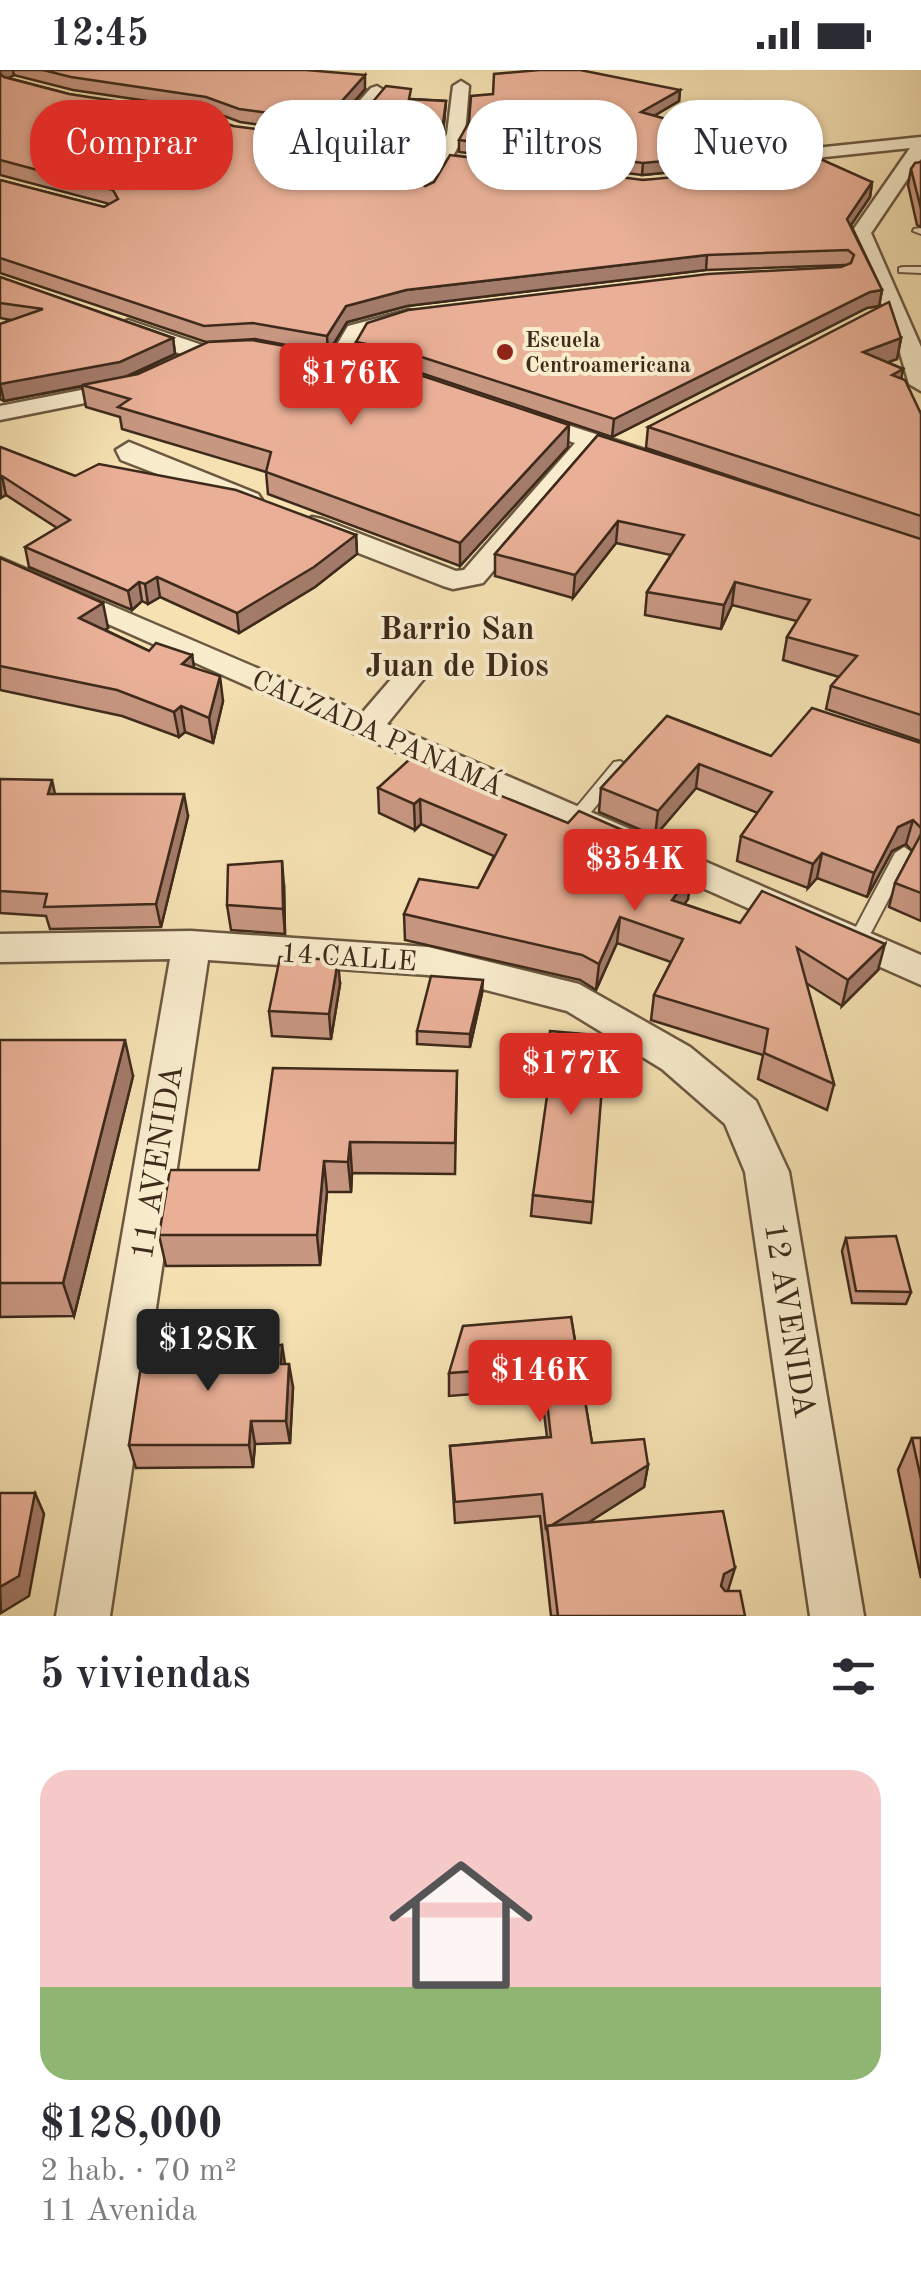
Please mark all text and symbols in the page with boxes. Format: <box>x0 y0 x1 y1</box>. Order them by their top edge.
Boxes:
text: 12:45 <box>50 16 149 54</box>
chip: Comprar <box>30 100 233 190</box>
chip: Alquilar <box>253 100 446 190</box>
chip: Filtros <box>466 100 637 190</box>
chip: Nuevo <box>657 100 823 190</box>
place label: Escuela Centroamericana <box>525 330 691 377</box>
marker: Escuela Centroamericana <box>494 341 516 363</box>
pin: $176K <box>281 343 421 428</box>
text: $176K <box>302 359 400 391</box>
district label: Barrio San Juan de Dios <box>365 615 549 684</box>
street label: CALZADA PANAMÁ <box>247 662 509 803</box>
pin: $354K <box>565 829 705 914</box>
text: $354K <box>586 845 684 877</box>
street label: 14 CALLE <box>280 940 418 978</box>
pin: $177K <box>501 1033 641 1118</box>
text: $177K <box>522 1049 620 1081</box>
street label: 11 AVENIDA <box>128 1063 190 1262</box>
street label: 12 AVENIDA <box>757 1221 819 1420</box>
pin: $128K <box>138 1309 278 1394</box>
text: $128K <box>159 1325 257 1357</box>
pin: $146K <box>470 1340 610 1425</box>
text: $146K <box>491 1356 589 1388</box>
icon: filters <box>826 1649 881 1704</box>
text: 5 viviendas <box>40 1655 251 1697</box>
icon: home <box>371 1835 551 2015</box>
text: $128,000 <box>40 2105 222 2147</box>
text: 2 hab. · 70 m² <box>40 2156 237 2188</box>
text: 11 Avenida <box>40 2196 197 2228</box>

